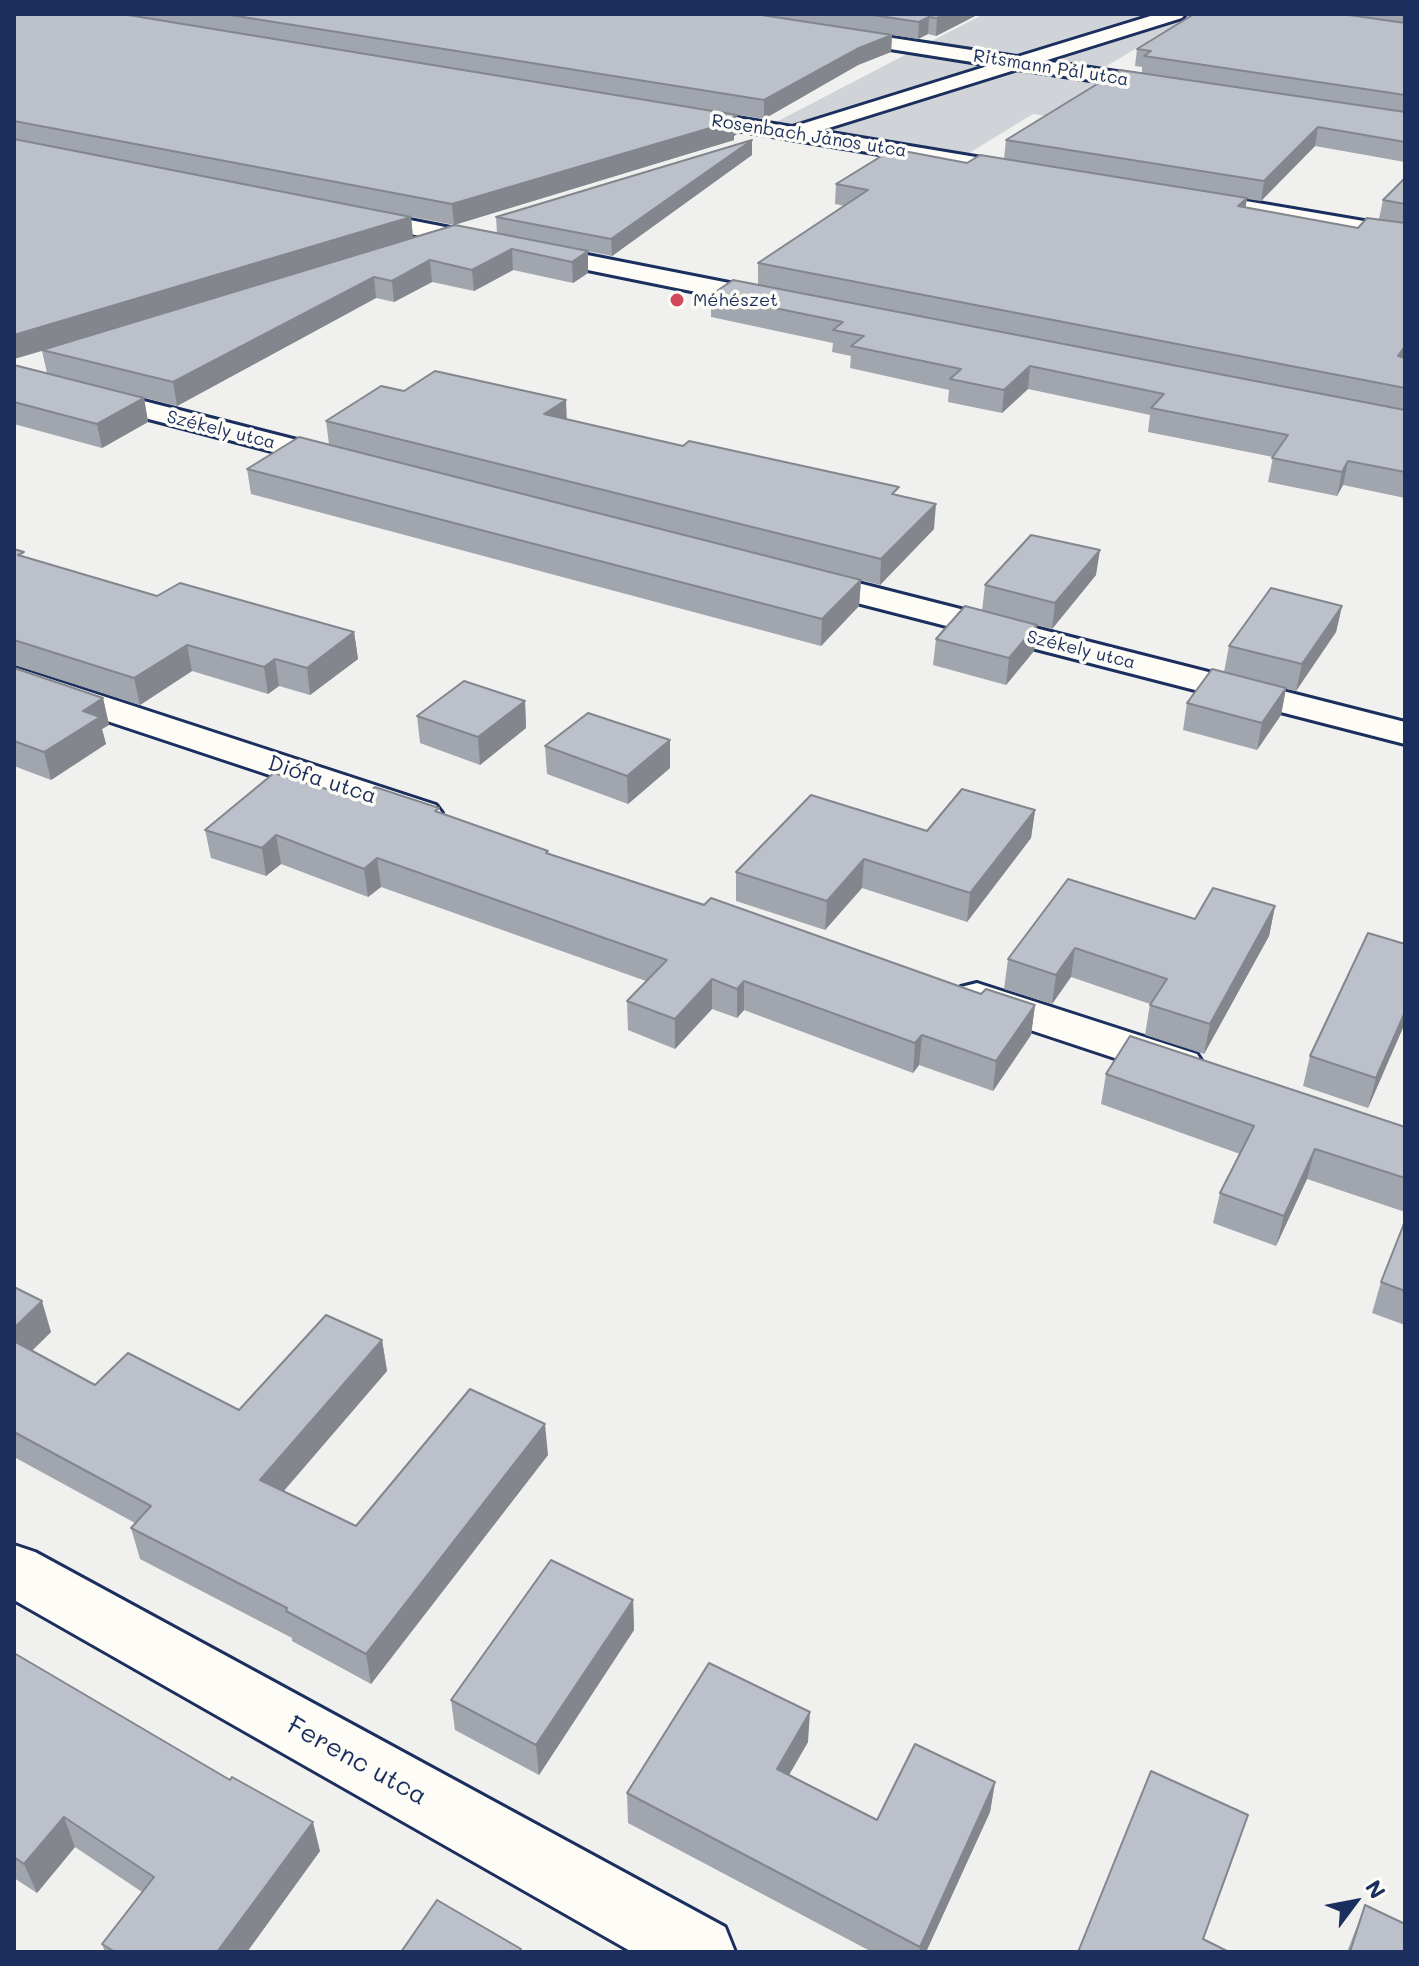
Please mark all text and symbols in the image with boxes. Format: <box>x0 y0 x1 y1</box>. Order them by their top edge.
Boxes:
street label: Ritsmann Pál utca <box>972 45 1130 91</box>
street label: Rosenbach János utca <box>710 110 908 162</box>
place label: Méhészet <box>693 289 778 311</box>
marker: Méhészet <box>668 291 686 309</box>
street label: Székely utca <box>164 406 278 454</box>
street label: Székely utca <box>1024 626 1138 674</box>
street label: Diófa utca <box>264 750 380 810</box>
street label: Ferenc utca <box>282 1710 432 1812</box>
north arrow <box>1315 1862 1395 1942</box>
text: N <box>1359 1874 1392 1904</box>

